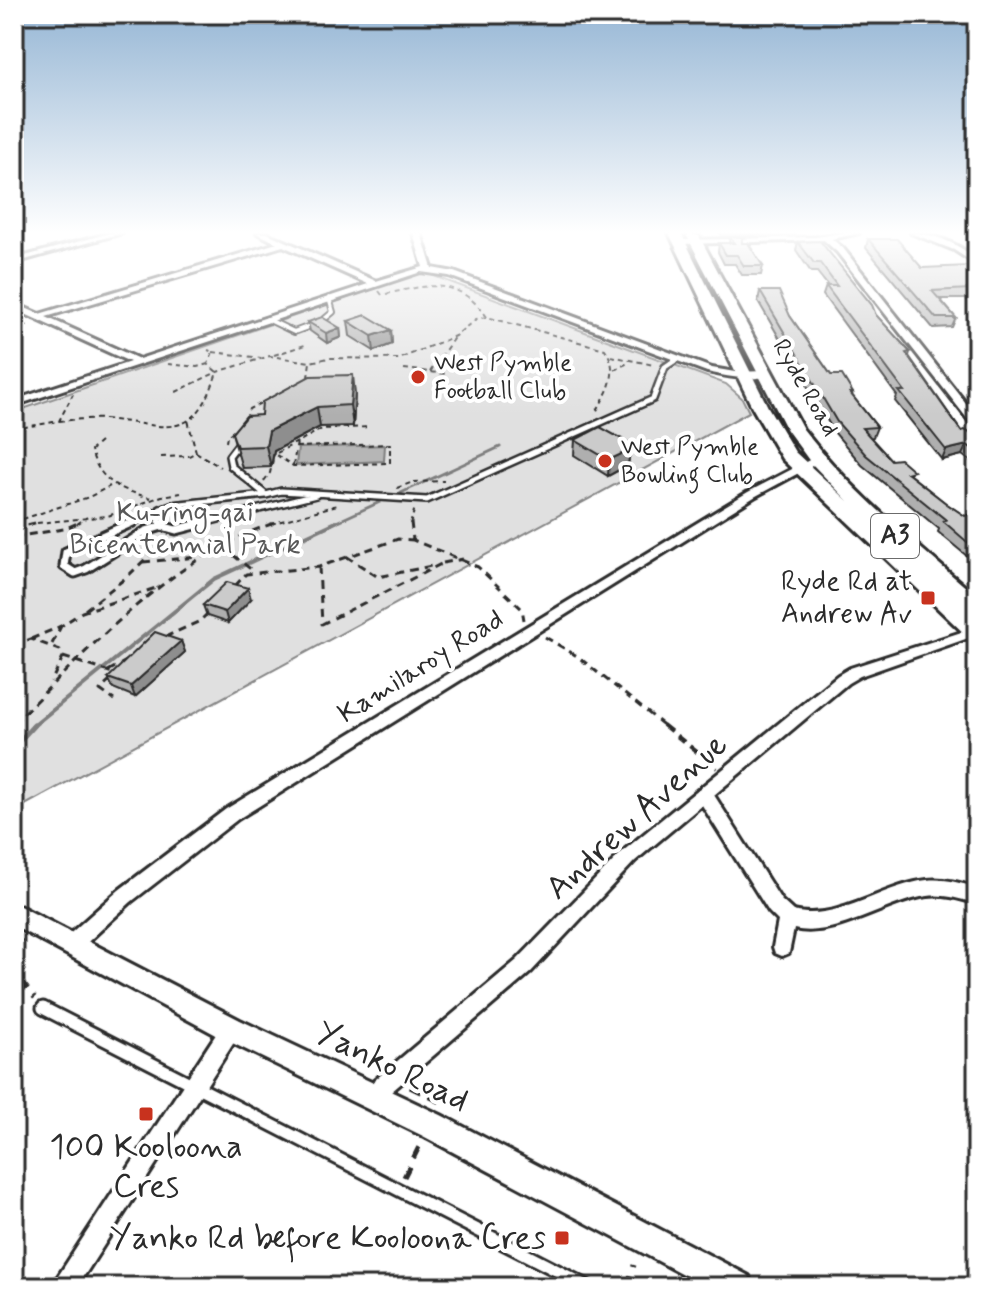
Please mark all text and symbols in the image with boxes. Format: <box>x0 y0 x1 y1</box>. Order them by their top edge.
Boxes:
street label: Ryde Road <box>765 334 845 442</box>
place label: West Pymble Football Club <box>434 348 572 407</box>
marker: West Pymble Football Club <box>409 368 427 386</box>
place label: West Pymble Bowling Club <box>621 432 759 494</box>
marker: West Pymble Bowling Club <box>596 452 614 470</box>
park label: Ku-ring-gai Bicentennial Park <box>69 495 301 564</box>
road number: A3 <box>871 514 919 558</box>
place label: Ryde Rd at Andrew Av <box>781 564 912 633</box>
marker: Ryde Rd at Andrew Av <box>919 589 937 607</box>
street label: Kamilaroy Road <box>331 601 511 733</box>
street label: Andrew Avenue <box>536 723 738 911</box>
street label: Yanko Road <box>308 1011 476 1123</box>
marker: 100 Kooloona Cres <box>137 1105 155 1123</box>
place label: 100 Kooloona Cres <box>49 1125 243 1209</box>
place label: Yanko Rd before Kooloona Cres <box>110 1216 546 1263</box>
marker: Yanko Rd before Kooloona Cres <box>553 1229 571 1247</box>

